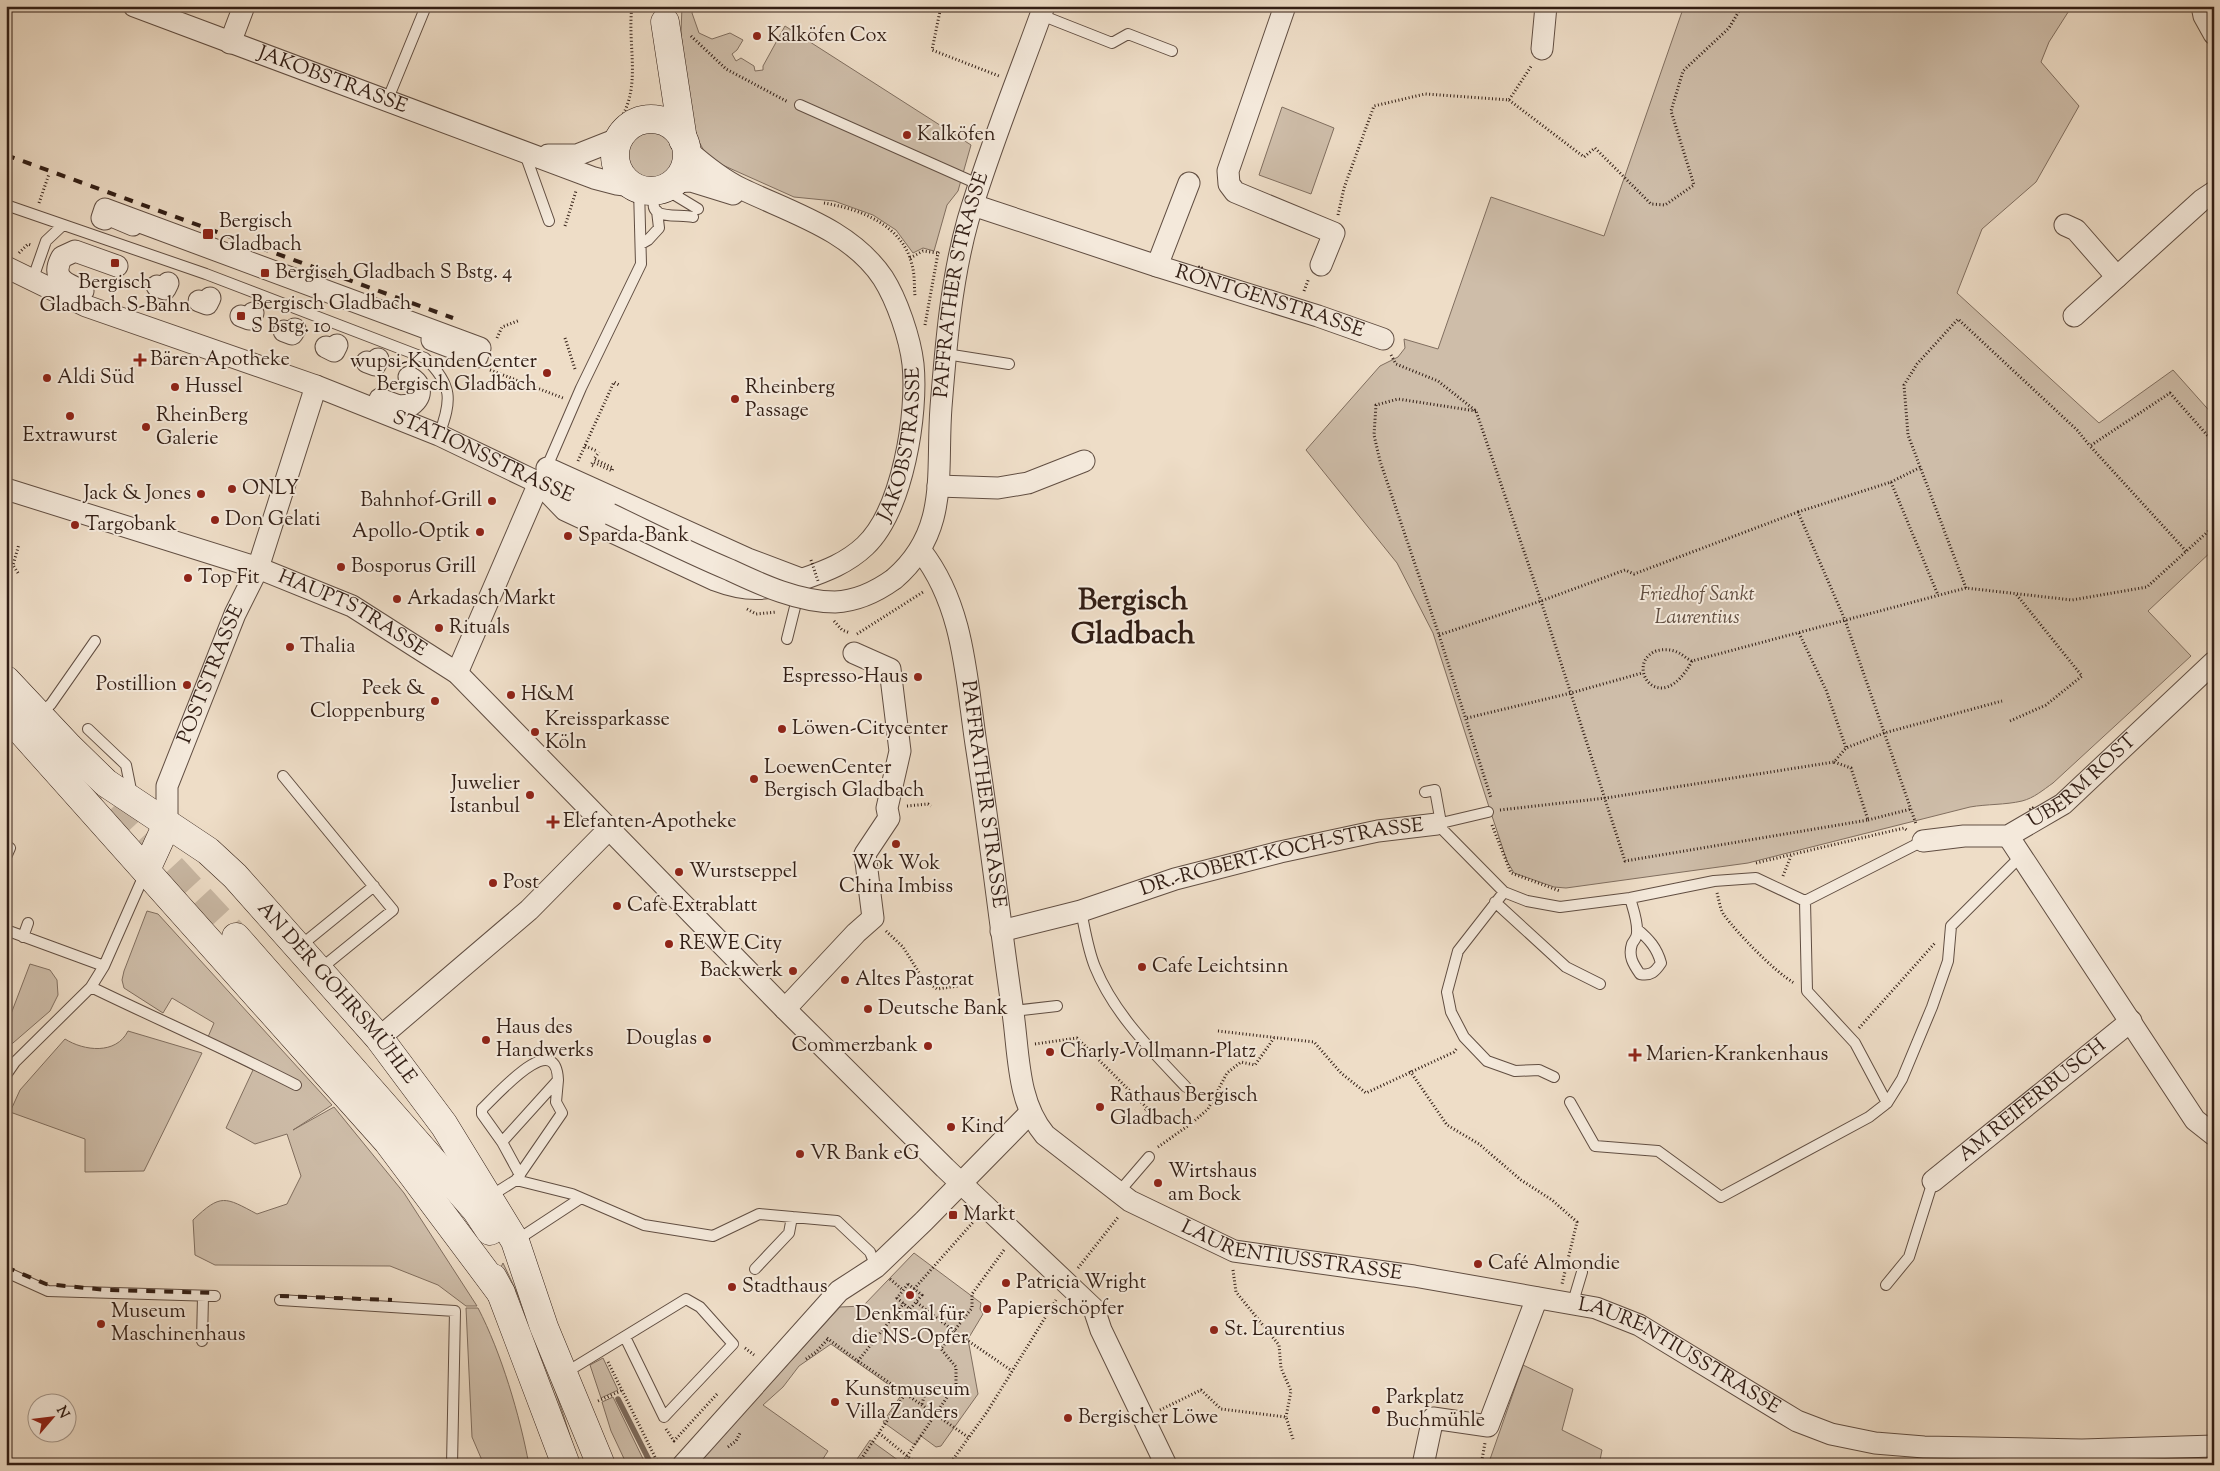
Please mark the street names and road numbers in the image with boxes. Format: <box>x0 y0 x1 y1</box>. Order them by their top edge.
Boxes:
street label: JAKOBSTRASSE <box>253 39 411 121</box>
street label: PAFFRATHER STRASSE <box>927 168 997 399</box>
street label: RÖNTGENSTRASSE <box>1171 258 1368 346</box>
street label: JAKOBSTRASSE <box>871 366 928 528</box>
street label: STATIONSSTRASSE <box>388 403 578 511</box>
street label: HAUPTSTRASSE <box>273 563 432 664</box>
street label: POSTSTRASSE <box>171 600 252 748</box>
street label: PAFFRATHER STRASSE <box>953 678 1013 910</box>
street label: ÜBERM ROST <box>2022 727 2143 836</box>
street label: DR.-ROBERT-KOCH-STRASSE <box>1136 811 1425 904</box>
street label: AN DER GOHRSMÜHLE <box>250 895 423 1090</box>
street label: AM REIFERBUSCH <box>1953 1032 2113 1169</box>
street label: LAURENTIUSSTRASSE <box>1176 1213 1404 1289</box>
street label: LAURENTIUSSTRASSE <box>1576 1291 1786 1422</box>

